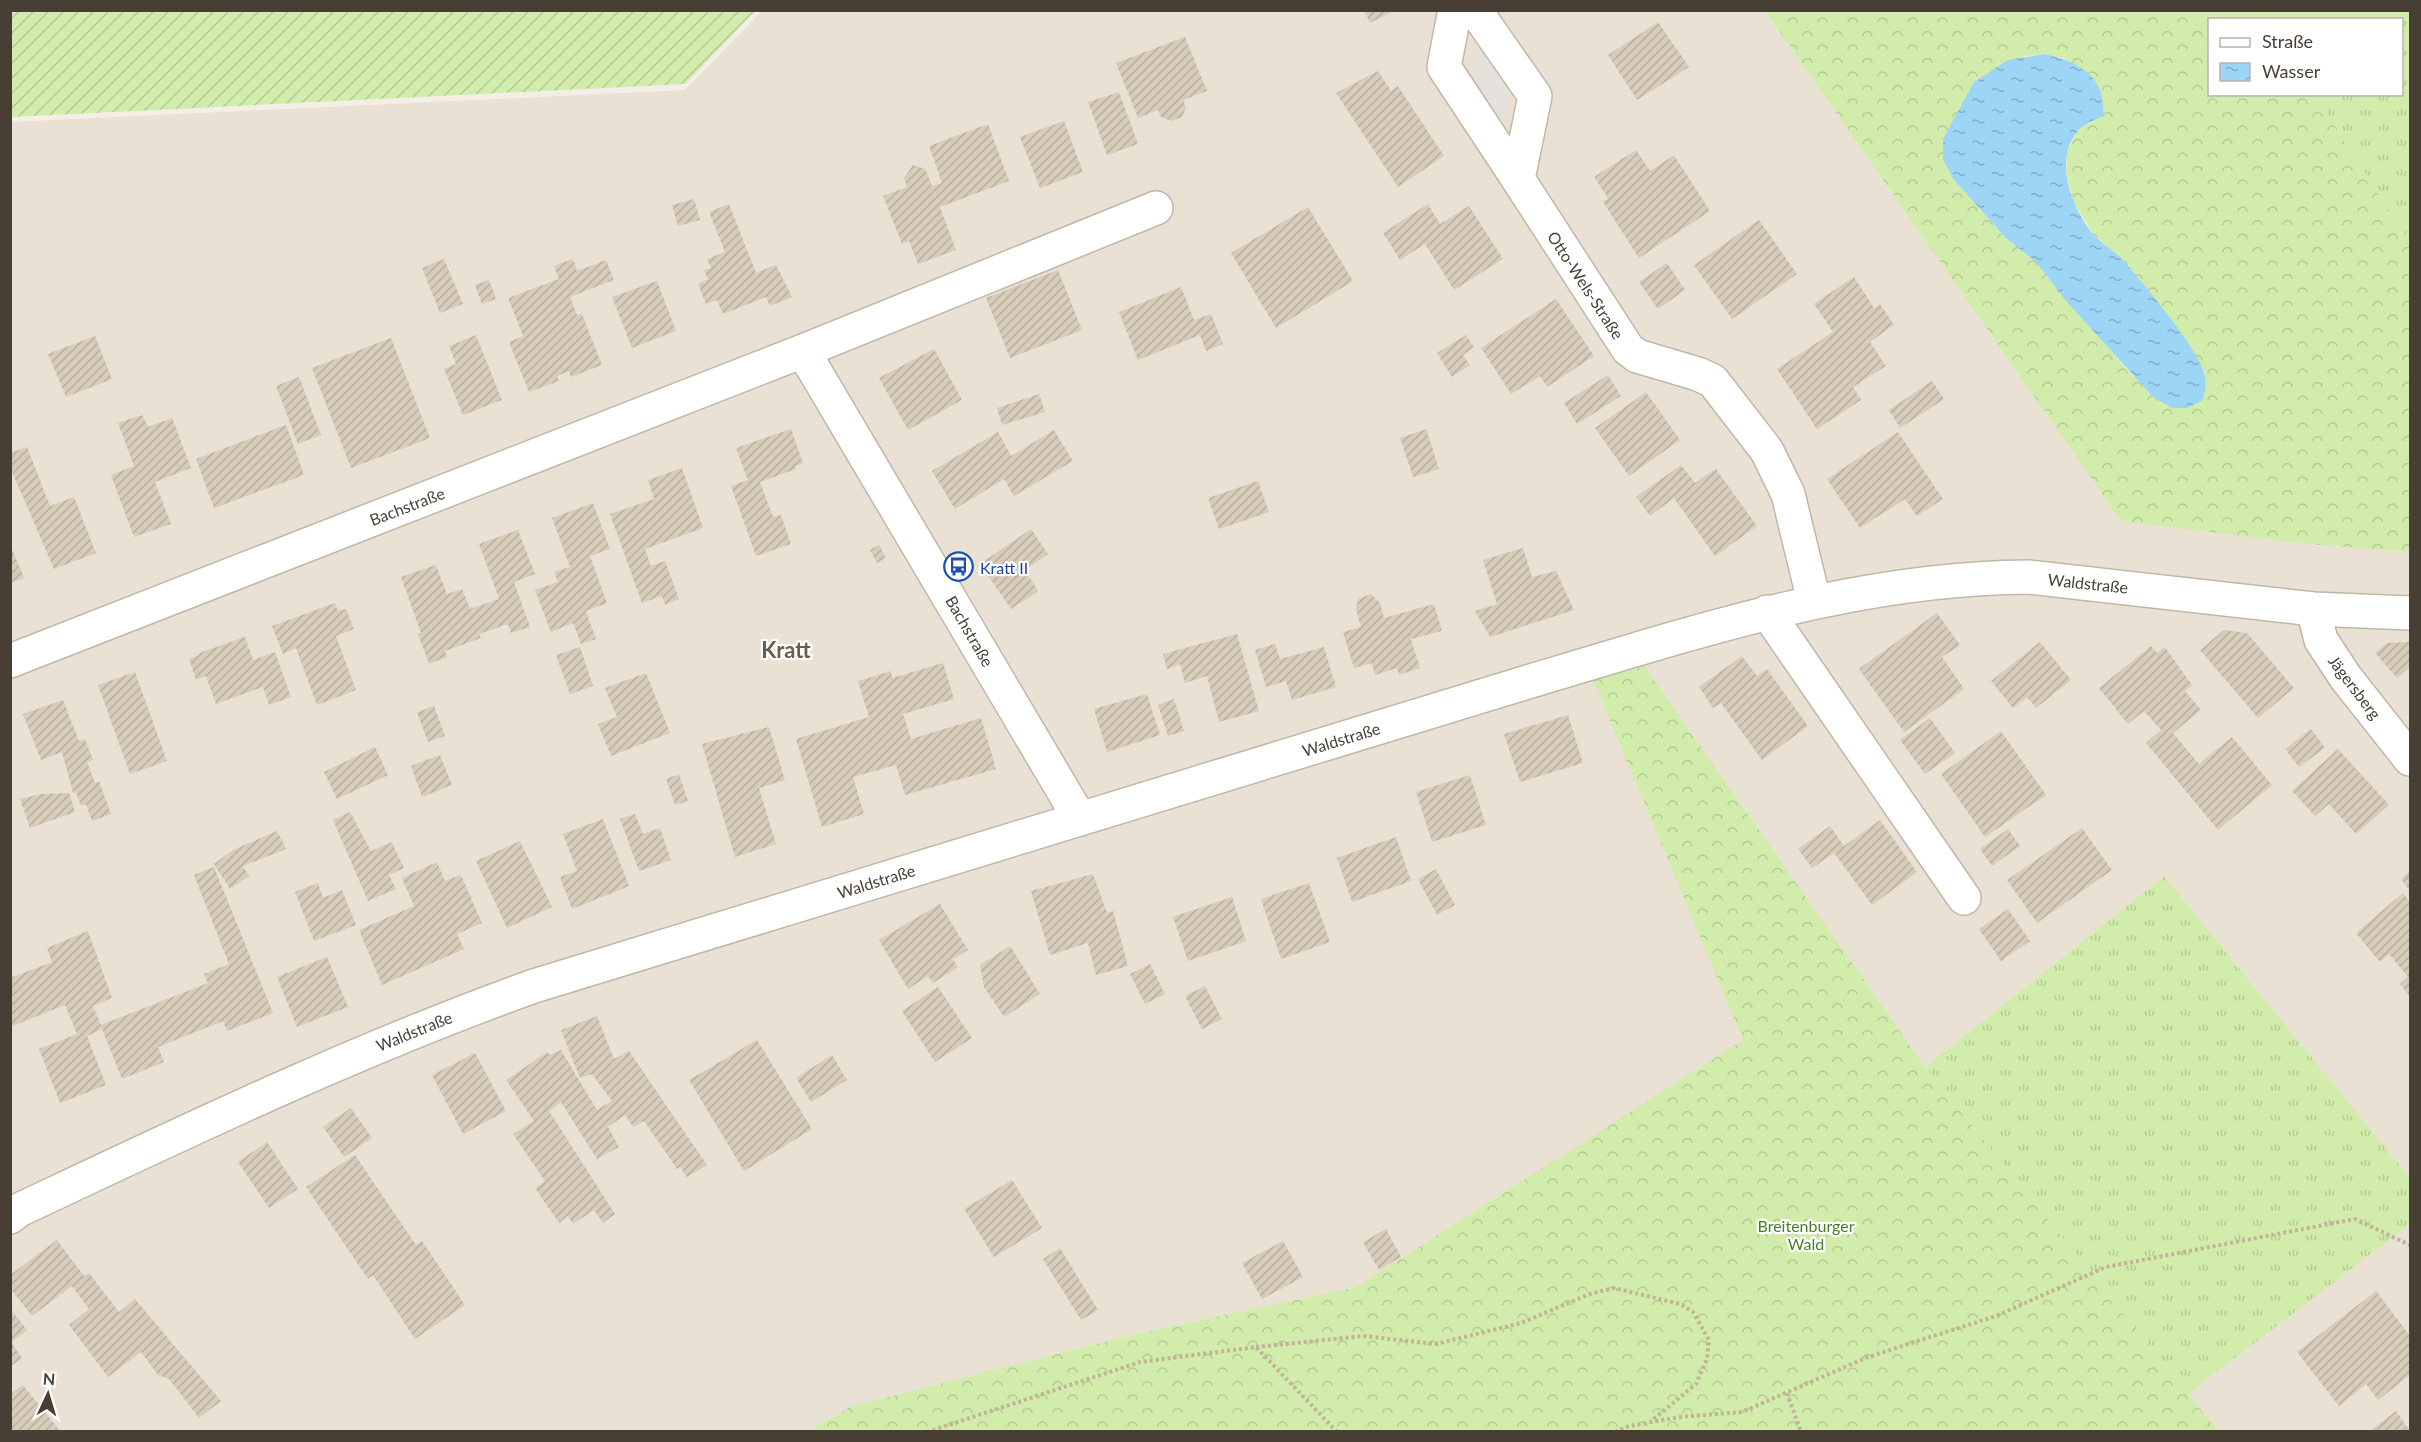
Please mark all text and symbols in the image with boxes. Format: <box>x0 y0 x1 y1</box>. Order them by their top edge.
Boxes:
legend <box>2208 18 2403 96</box>
text: Straße <box>2262 30 2313 52</box>
text: Wasser <box>2262 60 2321 82</box>
street label: Otto-Wels-Straße <box>1544 228 1628 342</box>
street label: Bachstraße <box>367 483 447 529</box>
bus stop icon: Kratt II <box>943 551 975 583</box>
place label: Kratt II <box>980 558 1028 577</box>
street label: Waldstraße <box>2047 569 2129 597</box>
street label: Bachstraße <box>942 592 998 670</box>
district label: Kratt <box>761 636 811 663</box>
street label: Jägersberg <box>2325 651 2385 723</box>
street label: Waldstraße <box>1300 718 1382 760</box>
street label: Waldstraße <box>835 860 917 902</box>
street label: Waldstraße <box>373 1007 455 1055</box>
park label: Breitenburger Wald <box>1757 1216 1855 1253</box>
north arrow <box>18 1364 78 1424</box>
text: N <box>42 1369 56 1388</box>

